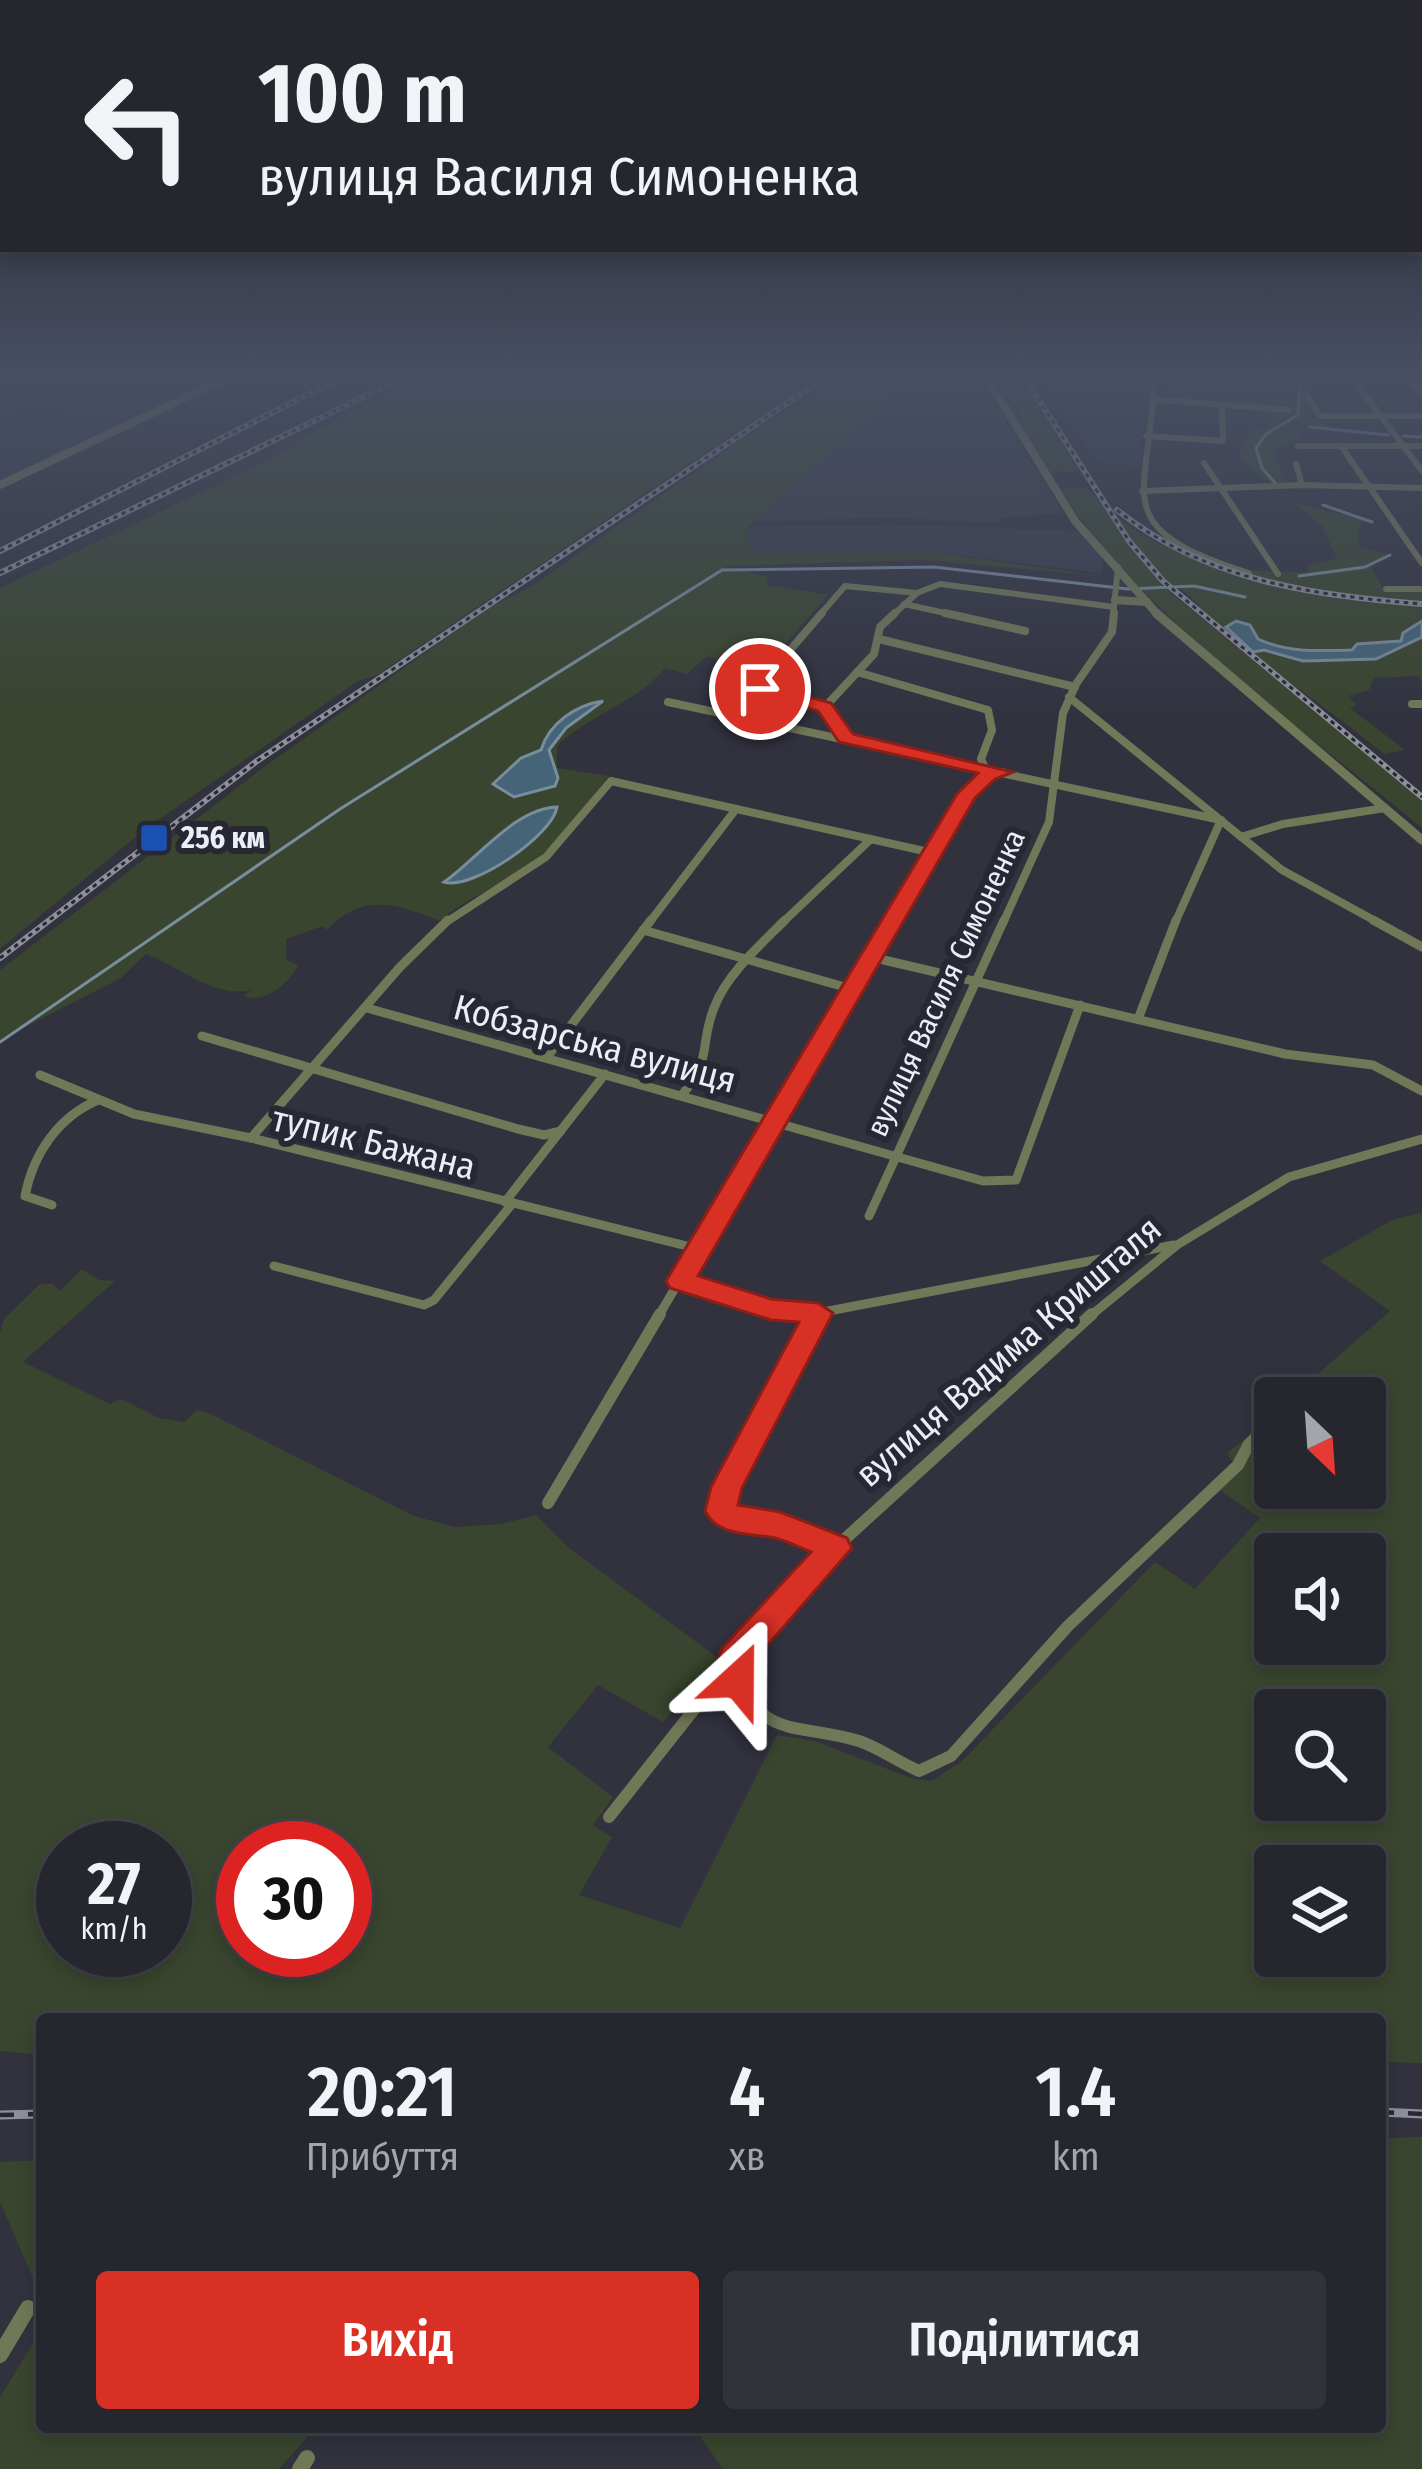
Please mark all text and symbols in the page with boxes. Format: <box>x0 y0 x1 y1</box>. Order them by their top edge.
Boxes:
text: 100 m <box>258 43 467 144</box>
icon: left <box>60 48 216 204</box>
text: вулиця Василя Симоненка <box>258 145 860 209</box>
pin <box>709 638 811 740</box>
icon: arrive <box>727 656 793 722</box>
place label: 256 км <box>180 820 265 856</box>
marker: 256 км <box>138 822 170 854</box>
street label: вулиця Василя Симоненка <box>859 824 1033 1142</box>
street label: Кобзарська вулиця <box>449 985 741 1103</box>
street label: тупик Бажана <box>268 1096 480 1189</box>
street label: вулиця Вадима Кришталя <box>847 1207 1170 1496</box>
north arrow <box>1254 1377 1386 1509</box>
map controls <box>1254 1377 1386 1977</box>
button: sound <box>1254 1533 1386 1665</box>
position arrow <box>675 1617 801 1743</box>
button: search <box>1254 1689 1386 1821</box>
speed limit sign: 30 <box>216 1821 372 1977</box>
button: layers <box>1254 1845 1386 1977</box>
text: 27 <box>87 1848 141 1920</box>
text: km/h <box>81 1911 147 1947</box>
text: 20:21 <box>307 2049 457 2135</box>
text: 4 <box>729 2049 765 2135</box>
text: 1.4 <box>1035 2049 1116 2135</box>
text: Прибуття <box>306 2134 459 2180</box>
text: хв <box>729 2134 765 2180</box>
text: km <box>1052 2134 1100 2180</box>
button: Вихід <box>96 2271 699 2409</box>
button: Поділитися <box>723 2271 1326 2409</box>

